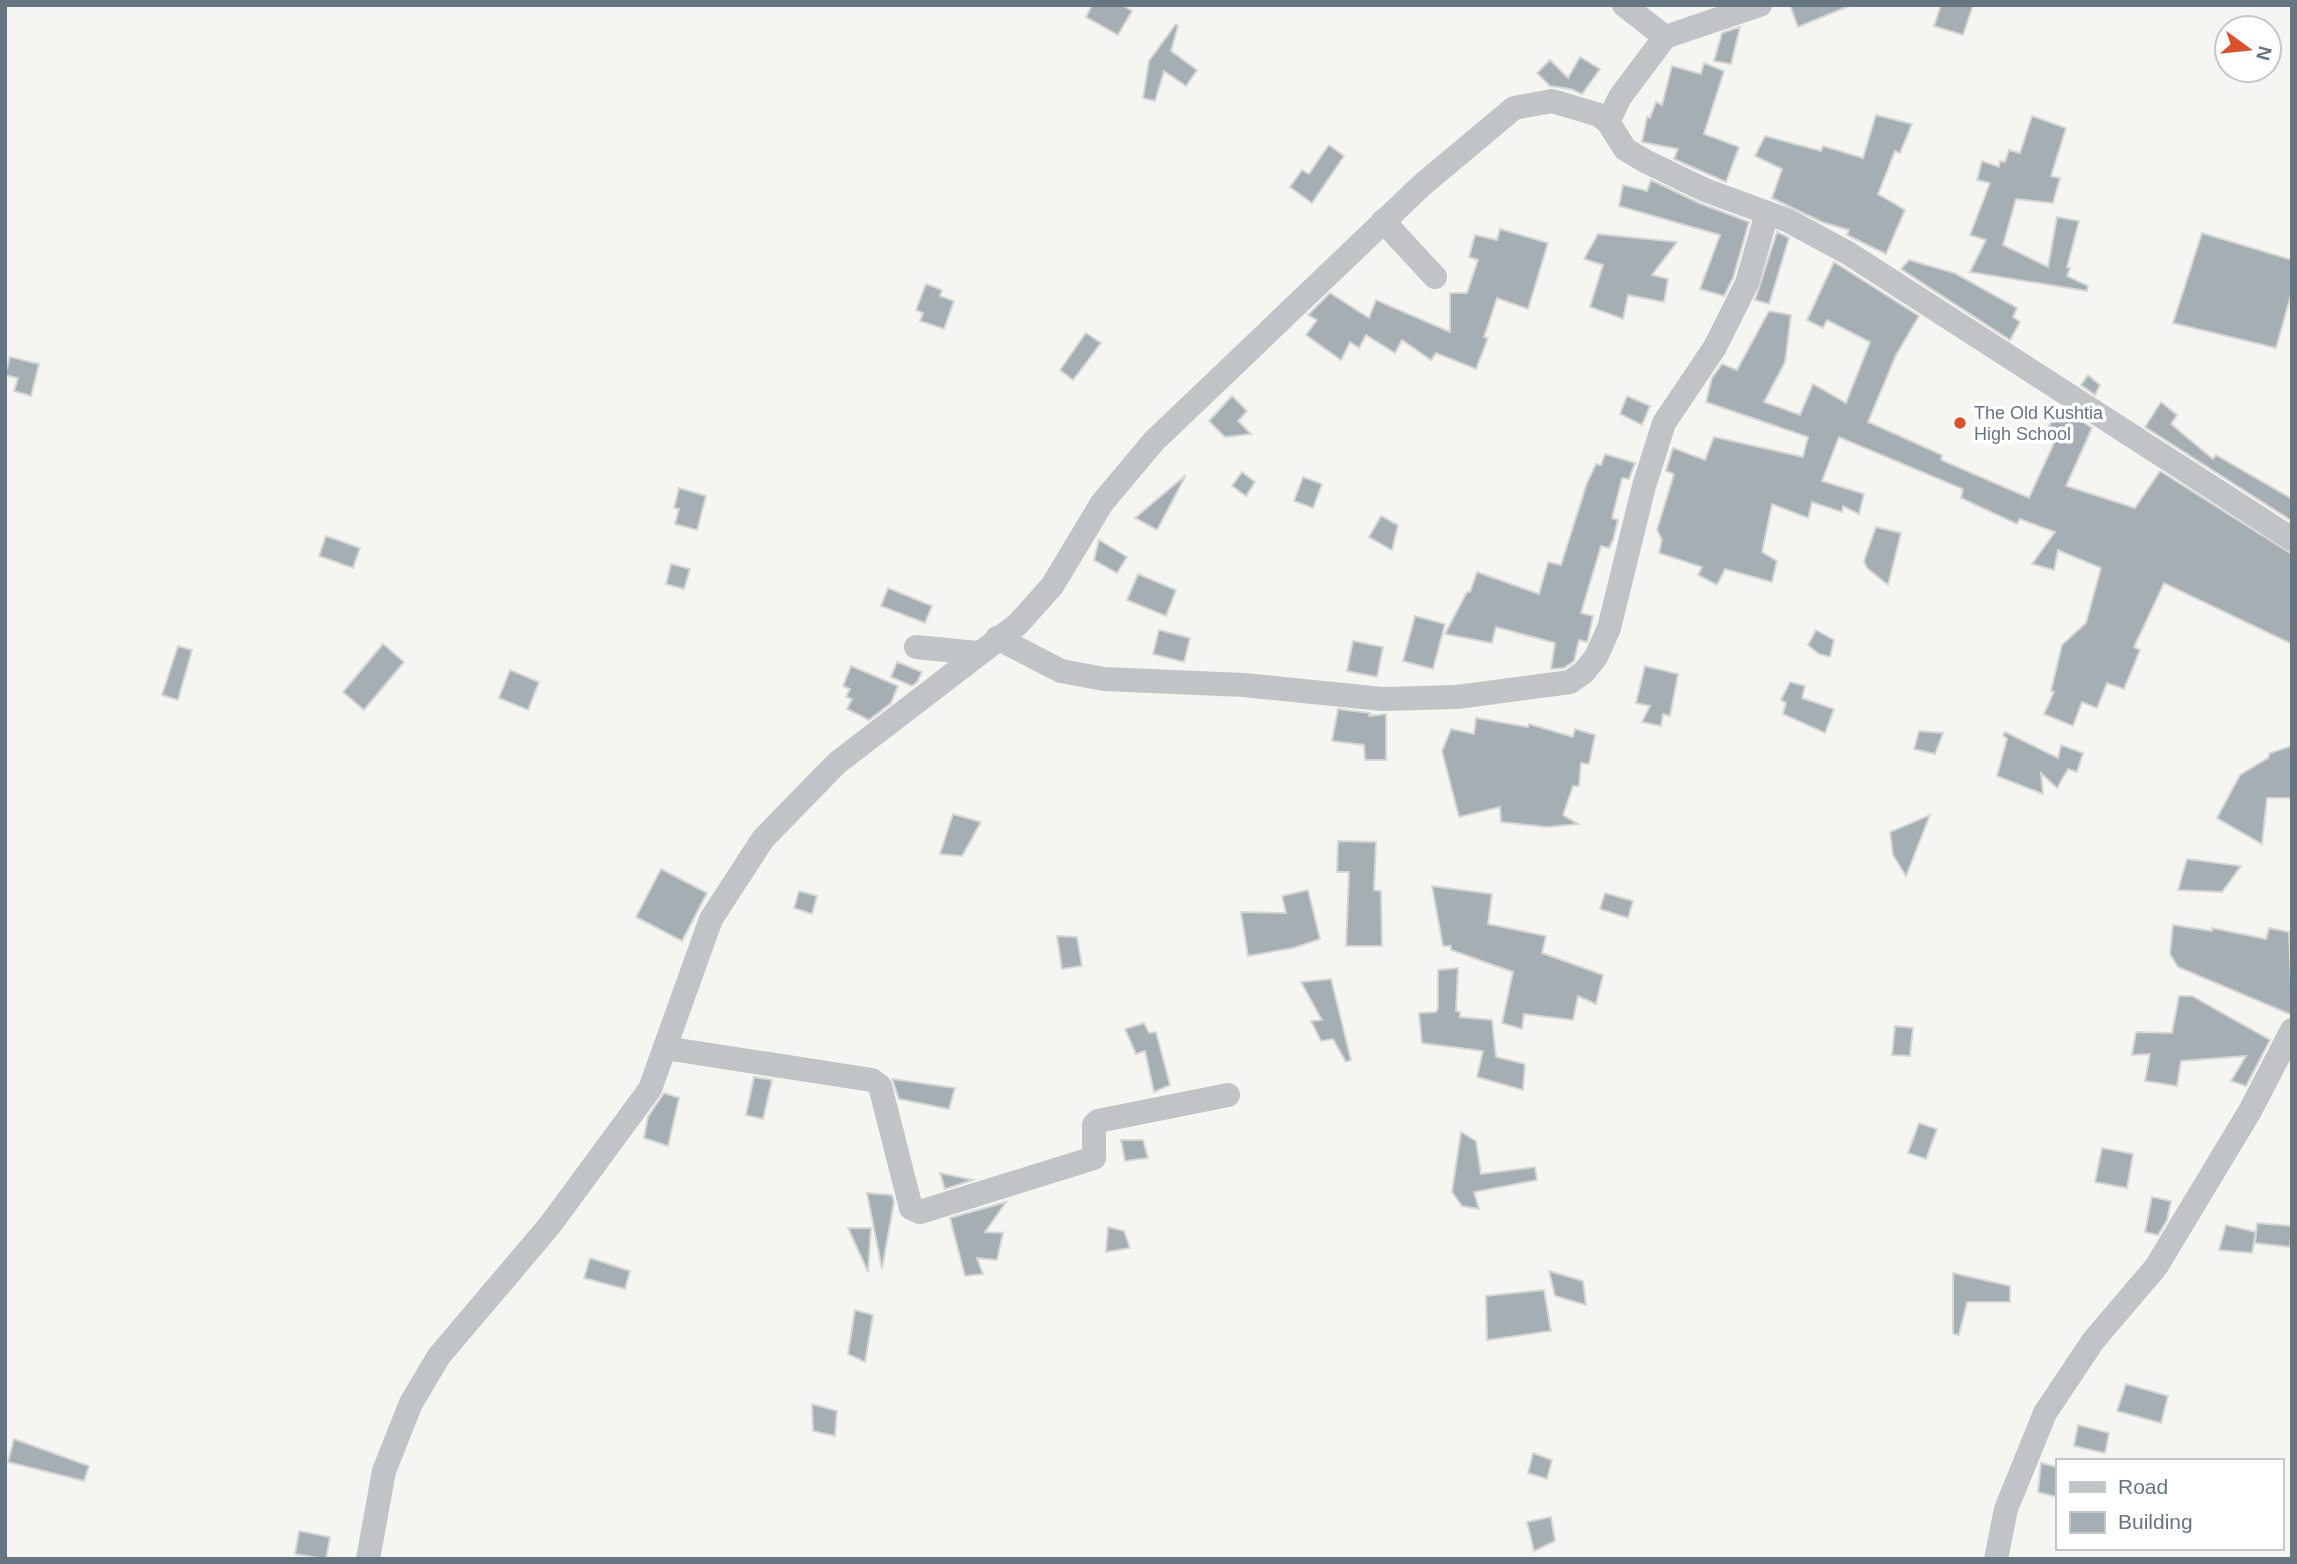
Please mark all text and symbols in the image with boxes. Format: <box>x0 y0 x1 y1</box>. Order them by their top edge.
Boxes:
north arrow <box>2213 14 2283 84</box>
text: N <box>2252 44 2276 63</box>
place label: The Old Kushtia High School <box>1974 403 2104 444</box>
marker: The Old Kushtia High School <box>1952 415 1968 431</box>
legend <box>2056 1459 2283 1550</box>
text: Road <box>2118 1475 2168 1498</box>
text: Building <box>2118 1510 2193 1533</box>

